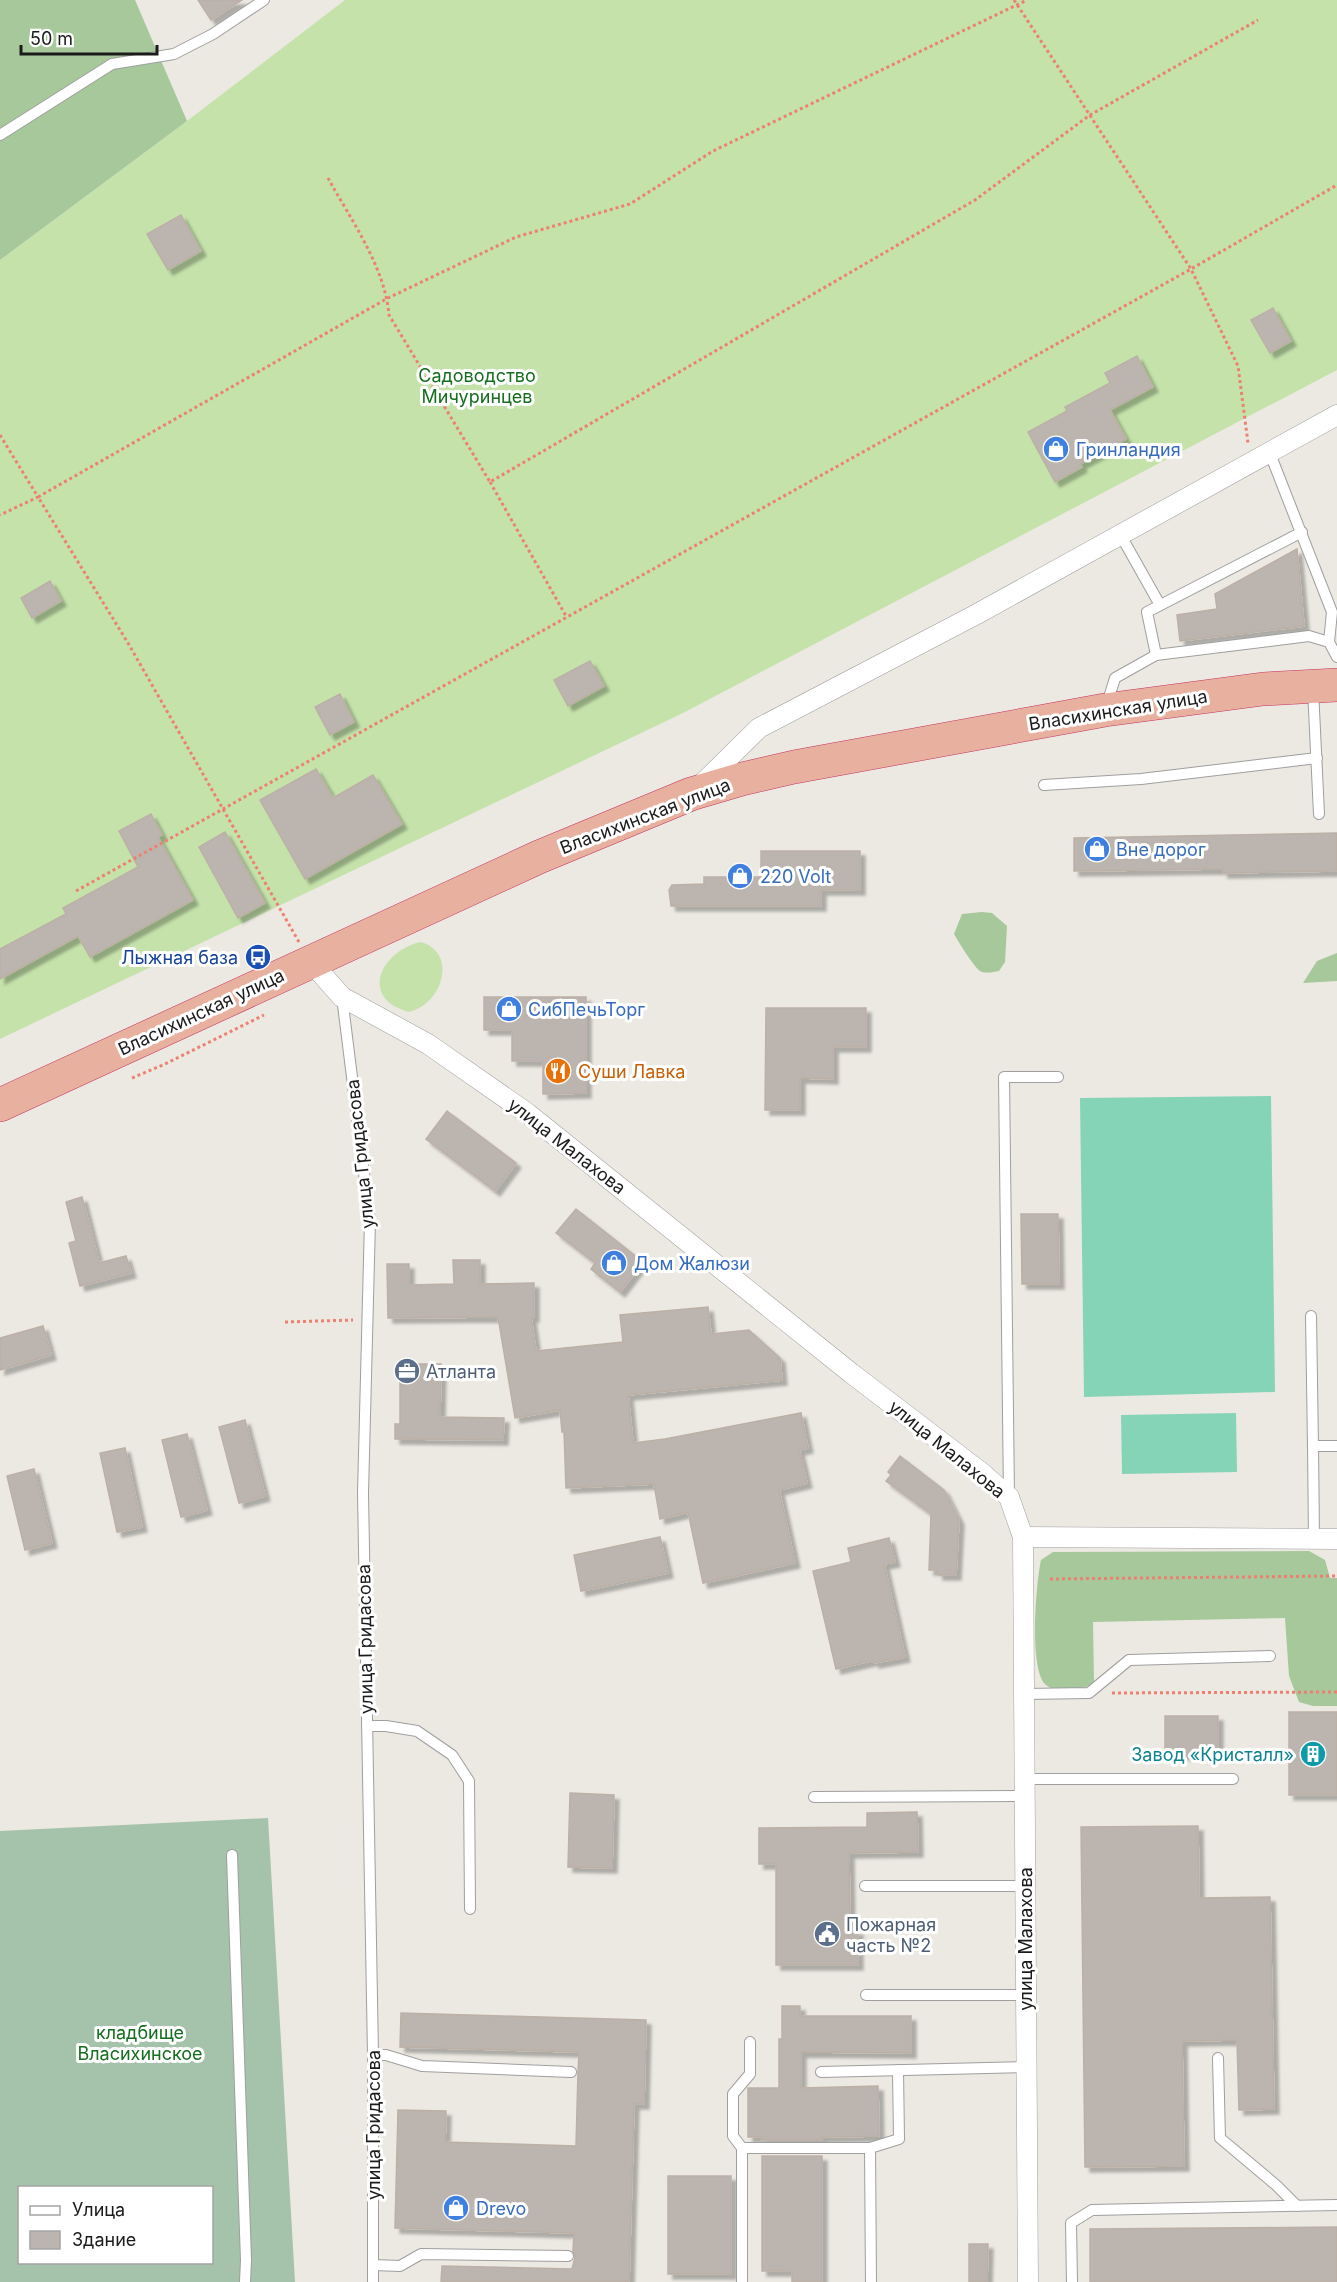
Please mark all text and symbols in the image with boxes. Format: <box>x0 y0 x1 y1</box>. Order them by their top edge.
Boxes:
scale bar <box>21 18 158 56</box>
text: 50 m <box>30 28 73 49</box>
park label: Садоводство Мичуринцев <box>418 365 536 407</box>
shop icon: Гринландия <box>1041 434 1071 464</box>
place label: Гринландия <box>1076 439 1181 460</box>
street label: Власихинская улица <box>1027 686 1209 734</box>
street label: Власихинская улица <box>557 774 733 858</box>
shop icon: Вне дорог <box>1082 834 1112 864</box>
place label: Вне дорог <box>1116 839 1206 860</box>
shop icon: 220 Volt <box>725 861 755 891</box>
place label: 220 Volt <box>760 866 831 887</box>
bus stop icon: Лыжная база <box>243 942 273 972</box>
place label: Лыжная база <box>121 947 238 968</box>
street label: Власихинская улица <box>115 964 287 1060</box>
shop icon: СибПечьТорг <box>494 994 524 1024</box>
place label: СибПечьТорг <box>528 999 645 1020</box>
restaurant icon: Суши Лавка <box>543 1056 573 1086</box>
place label: Суши Лавка <box>578 1061 685 1082</box>
street label: улица Гридасова <box>342 1078 378 1230</box>
street label: улица Малахова <box>504 1094 630 1198</box>
shop icon: Дом Жалюзи <box>599 1248 629 1278</box>
place label: Дом Жалюзи <box>634 1253 750 1274</box>
office icon: Атланта <box>392 1356 422 1386</box>
place label: Атланта <box>426 1361 496 1382</box>
street label: улица Малахова <box>885 1396 1009 1502</box>
street label: улица Гридасова <box>353 1564 377 1714</box>
building icon: Завод «Кристалл» <box>1298 1739 1328 1769</box>
place label: Завод «Кристалл» <box>1131 1744 1294 1765</box>
street label: улица Малахова <box>1015 1867 1036 2011</box>
place label: Пожарная часть №2 <box>846 1914 936 1956</box>
public building icon: Пожарная часть №2 <box>812 1919 842 1949</box>
park label: кладбище Власихинское <box>77 2022 203 2064</box>
street label: улица Гридасова <box>363 2050 384 2200</box>
legend <box>18 2186 213 2264</box>
shop icon: Drevo <box>441 2193 471 2223</box>
place label: Drevo <box>476 2198 526 2219</box>
text: Улица <box>72 2199 125 2220</box>
text: Здание <box>72 2229 136 2250</box>

